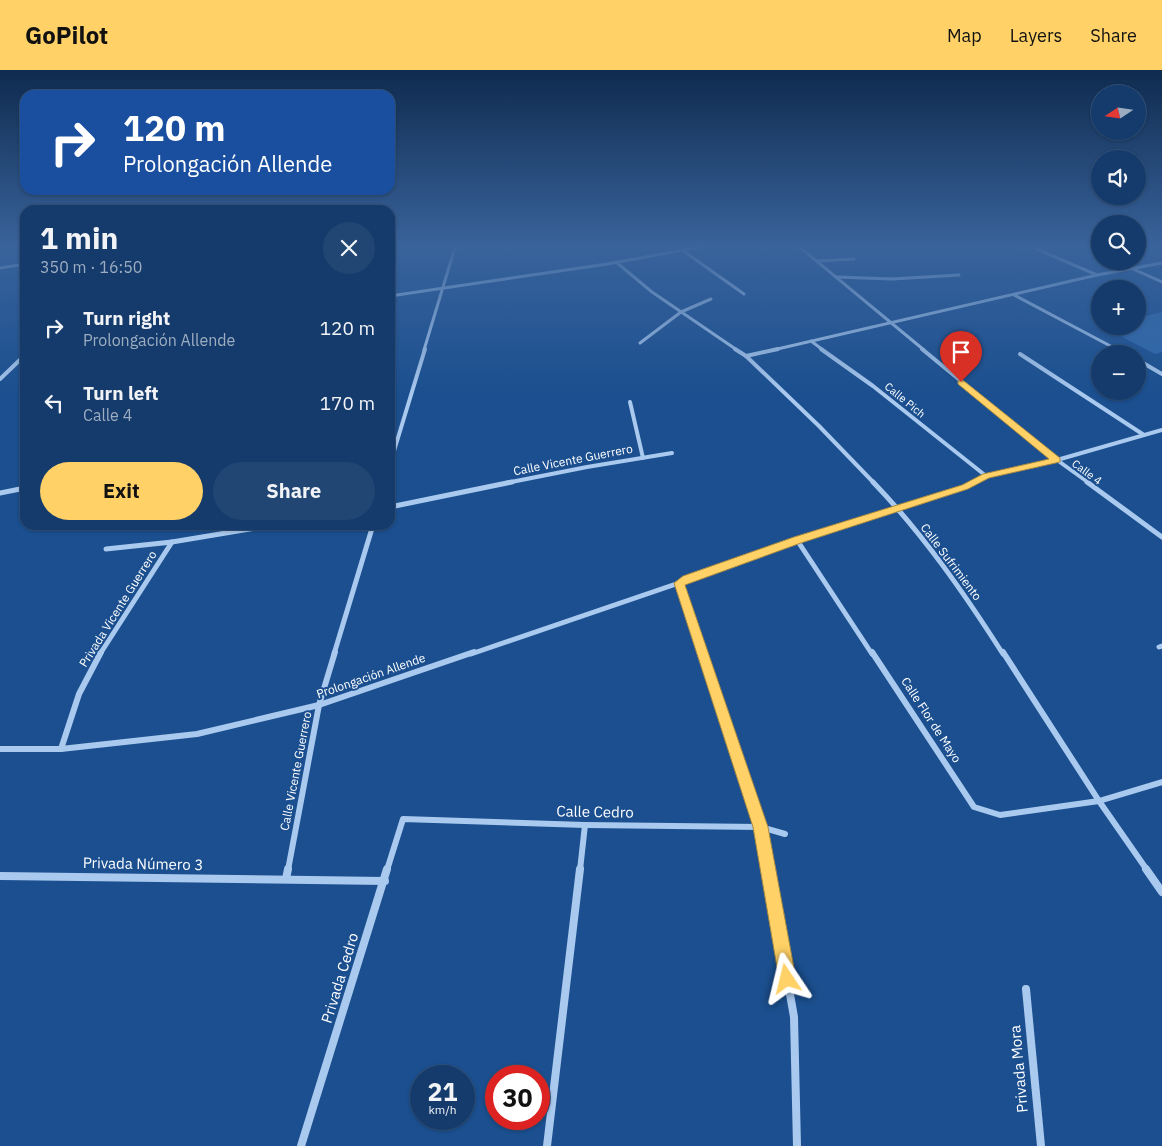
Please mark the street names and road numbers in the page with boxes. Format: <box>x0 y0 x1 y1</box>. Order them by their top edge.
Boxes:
street label: Calle Pich <box>882 379 928 421</box>
street label: Calle Vicente Guerrero <box>512 441 634 478</box>
street label: Calle 4 <box>1069 456 1105 488</box>
street label: Calle Sufrimiento <box>918 520 985 603</box>
street label: Privada Vicente Guerrero <box>76 548 160 670</box>
street label: Prolongación Allende <box>314 650 428 701</box>
street label: Calle Flor de Mayo <box>898 674 965 765</box>
street label: Calle Vicente Guerrero <box>277 710 314 832</box>
street label: Calle Cedro <box>556 801 634 822</box>
street label: Privada Número 3 <box>83 853 203 874</box>
street label: Privada Cedro <box>317 930 362 1025</box>
street label: Privada Mora <box>1005 1025 1032 1114</box>

